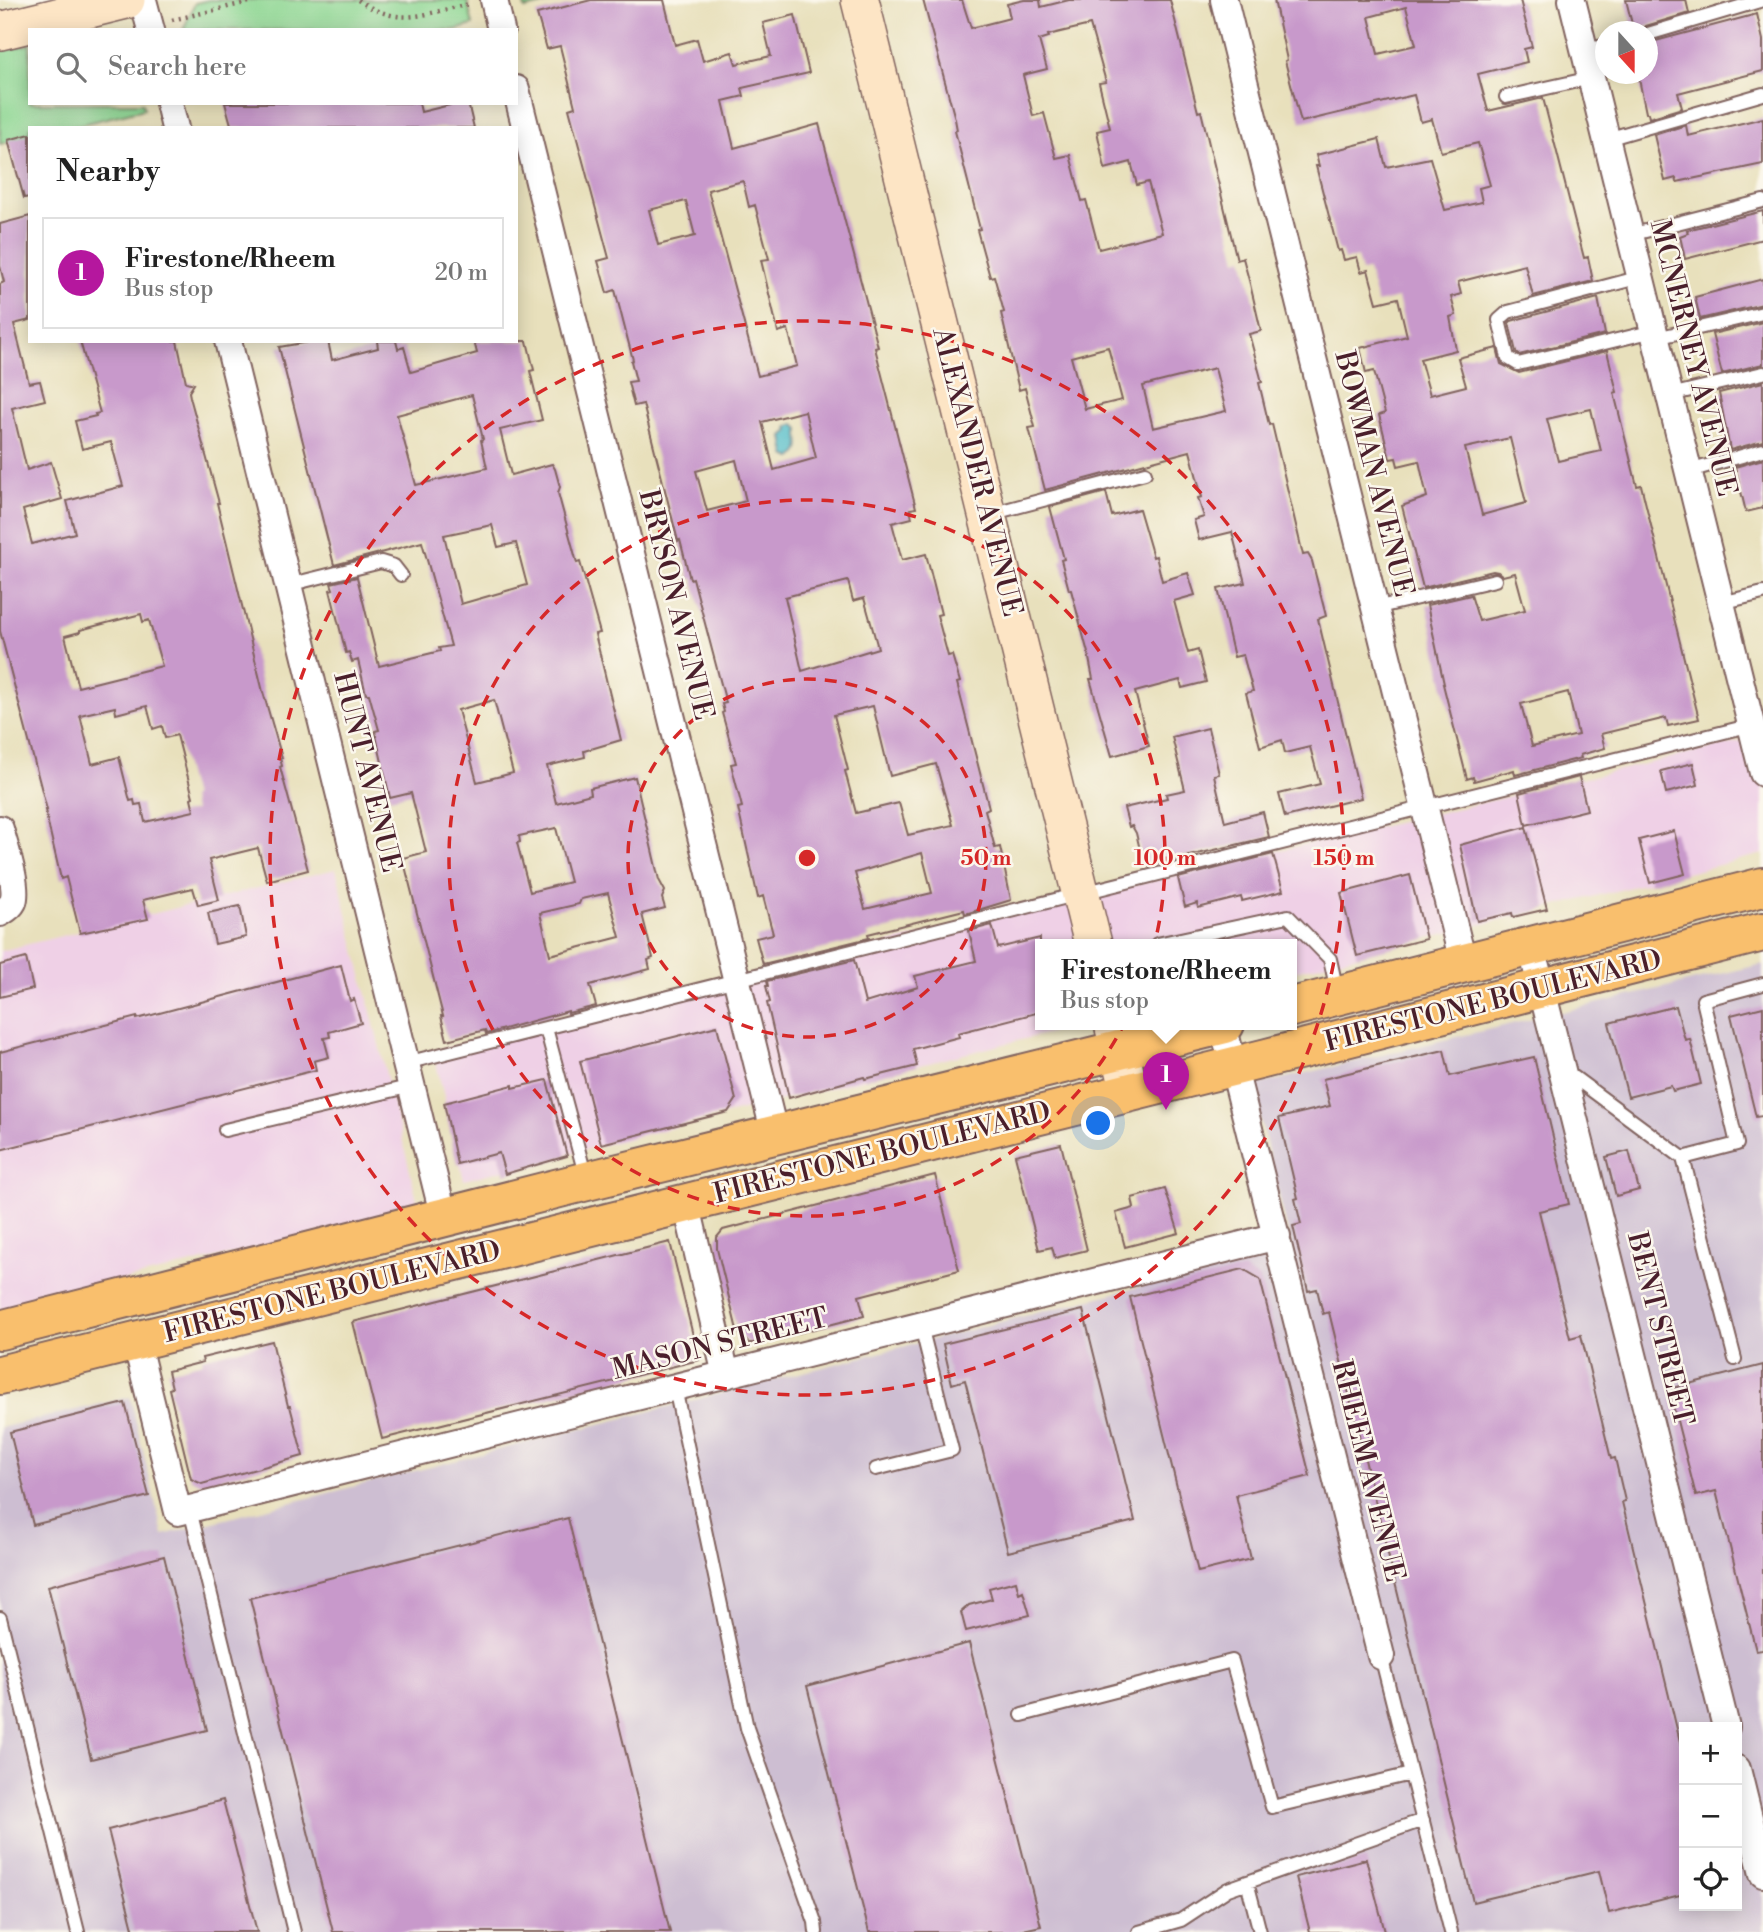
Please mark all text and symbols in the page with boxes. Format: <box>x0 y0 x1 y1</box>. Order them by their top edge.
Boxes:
north arrow <box>1595 21 1658 84</box>
search box <box>28 28 518 105</box>
icon: search <box>52 48 90 86</box>
text: Search here <box>108 51 247 83</box>
text: Nearby <box>56 153 160 191</box>
street label: MCNERNEY AVENUE <box>1642 216 1744 500</box>
text: Firestone/Rheem <box>125 243 336 275</box>
text: 1 <box>75 259 87 287</box>
text: 20 m <box>435 259 488 287</box>
text: Bus stop <box>125 275 213 303</box>
street label: ALEXANDER AVENUE <box>924 323 1030 620</box>
street label: BOWMAN AVENUE <box>1326 346 1421 601</box>
street label: BRYSON AVENUE <box>630 485 722 724</box>
street label: HUNT AVENUE <box>325 668 409 876</box>
centre of rings <box>795 846 819 870</box>
text: 50 m <box>961 846 1011 872</box>
text: 100 m <box>1134 846 1196 872</box>
text: 150 m <box>1314 846 1374 872</box>
popup <box>1035 939 1297 1030</box>
street label: FIRESTONE BOULEVARD <box>1321 942 1665 1060</box>
text: Firestone/Rheem <box>1061 955 1271 987</box>
text: Bus stop <box>1061 987 1149 1015</box>
pin: 1 <box>1143 1052 1189 1110</box>
street label: FIRESTONE BOULEVARD <box>710 1094 1054 1212</box>
your location <box>1081 1106 1115 1140</box>
street label: BENT STREET <box>1619 1228 1701 1429</box>
street label: FIRESTONE BOULEVARD <box>160 1233 504 1351</box>
street label: MASON STREET <box>609 1300 831 1388</box>
street label: RHEEM AVENUE <box>1324 1357 1412 1585</box>
map controls <box>1679 1722 1742 1911</box>
button: + <box>1679 1722 1742 1785</box>
button: − <box>1679 1785 1742 1848</box>
button: locate <box>1679 1848 1742 1911</box>

